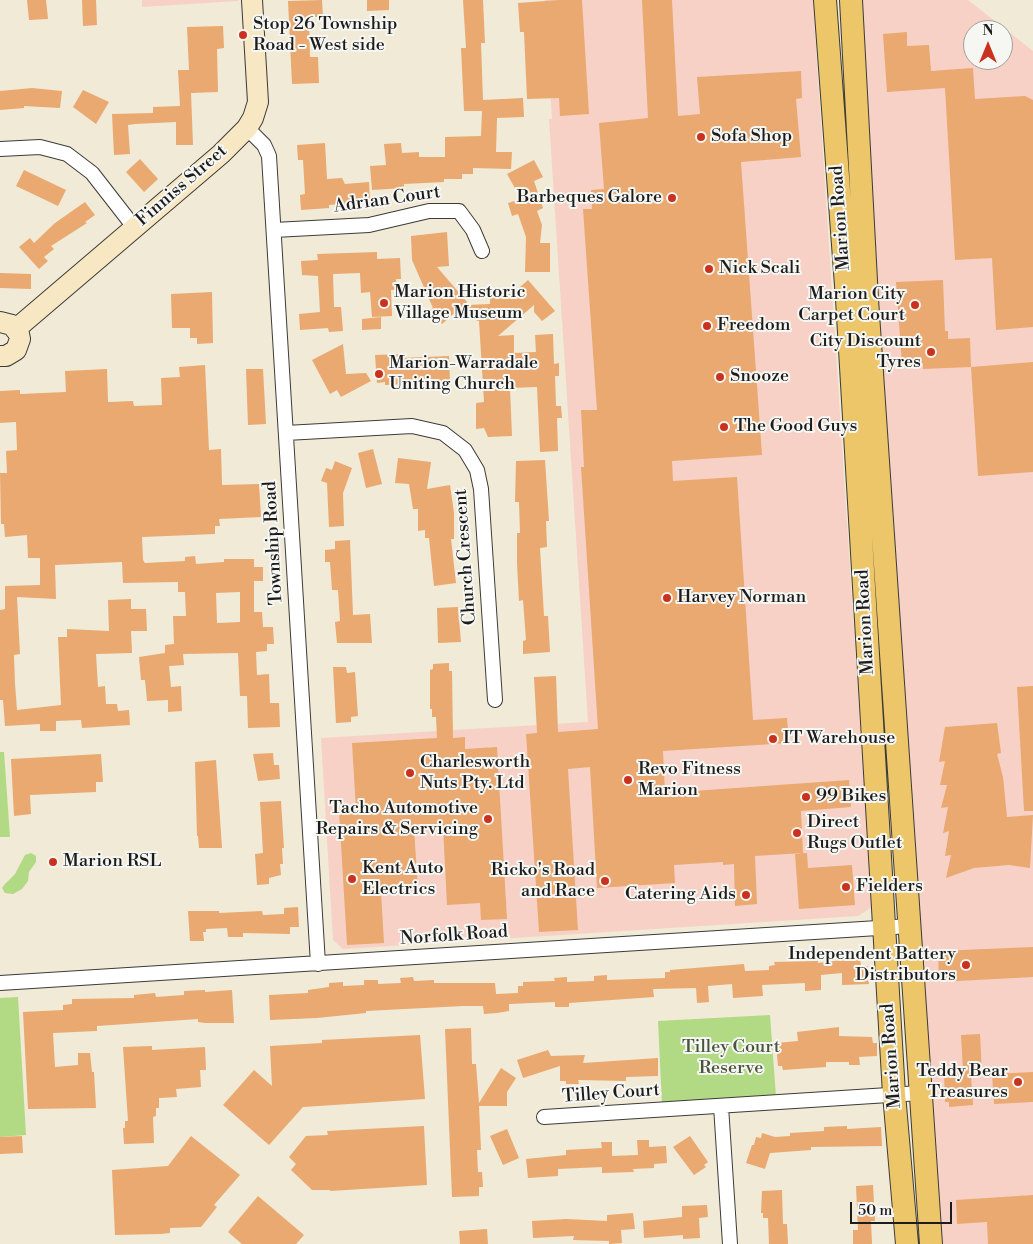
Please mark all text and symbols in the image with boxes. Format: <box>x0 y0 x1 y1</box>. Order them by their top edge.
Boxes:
place label: Stop 26 Township Road - West side <box>253 14 397 56</box>
north arrow <box>963 20 1013 70</box>
text: N <box>982 22 994 40</box>
marker: Stop 26 Township Road - West side <box>237 29 249 41</box>
place label: Sofa Shop <box>711 126 792 148</box>
marker: Sofa Shop <box>695 131 707 143</box>
street label: Finniss Street <box>132 141 232 231</box>
street label: Marion Road <box>827 165 855 271</box>
street label: Adrian Court <box>332 182 442 218</box>
place label: Barbeques Galore <box>517 187 662 209</box>
marker: Barbeques Galore <box>666 192 678 204</box>
place label: Nick Scali <box>719 258 800 280</box>
marker: Nick Scali <box>703 263 715 275</box>
place label: Marion Historic Village Museum <box>394 282 525 324</box>
place label: Marion City Carpet Court <box>798 284 905 326</box>
marker: Marion Historic Village Museum <box>378 297 390 309</box>
marker: Marion City Carpet Court <box>909 299 921 311</box>
place label: Freedom <box>717 315 791 337</box>
marker: Freedom <box>701 320 713 332</box>
place label: City Discount Tyres <box>810 331 921 374</box>
marker: City Discount Tyres <box>925 346 937 358</box>
place label: Marion-Warradale Uniting Church <box>389 353 538 396</box>
place label: Snooze <box>730 366 789 388</box>
marker: Marion-Warradale Uniting Church <box>373 368 385 380</box>
marker: Snooze <box>714 371 726 383</box>
place label: The Good Guys <box>734 416 857 438</box>
marker: The Good Guys <box>718 421 730 433</box>
street label: Township Road <box>260 480 288 606</box>
street label: Church Crescent <box>450 488 482 626</box>
street label: Marion Road <box>852 569 880 675</box>
place label: Harvey Norman <box>677 587 806 609</box>
marker: Harvey Norman <box>661 592 673 604</box>
place label: IT Warehouse <box>783 728 895 750</box>
marker: IT Warehouse <box>767 733 779 745</box>
place label: Charlesworth Nuts Pty. Ltd <box>420 752 530 794</box>
place label: Revo Fitness Marion <box>638 759 741 802</box>
marker: Charlesworth Nuts Pty. Ltd <box>404 767 416 779</box>
marker: Revo Fitness Marion <box>622 774 634 786</box>
place label: 99 Bikes <box>816 786 886 808</box>
marker: 99 Bikes <box>800 791 812 803</box>
place label: Tacho Automotive Repairs & Servicing <box>316 798 478 841</box>
place label: Direct Rugs Outlet <box>807 812 902 854</box>
marker: Tacho Automotive Repairs & Servicing <box>482 813 494 825</box>
marker: Direct Rugs Outlet <box>791 827 803 839</box>
place label: Marion RSL <box>63 851 161 873</box>
marker: Marion RSL <box>47 856 59 868</box>
place label: Kent Auto Electrics <box>362 858 444 901</box>
place label: Ricko's Road and Race <box>491 860 595 902</box>
marker: Kent Auto Electrics <box>346 873 358 885</box>
marker: Ricko's Road and Race <box>599 875 611 887</box>
place label: Fielders <box>856 876 923 898</box>
marker: Fielders <box>840 881 852 893</box>
place label: Catering Aids <box>625 884 736 906</box>
marker: Catering Aids <box>740 889 752 901</box>
street label: Norfolk Road <box>399 921 509 951</box>
place label: Independent Battery Distributors <box>788 944 956 986</box>
marker: Independent Battery Distributors <box>960 959 972 971</box>
street label: Marion Road <box>878 1003 906 1109</box>
park label: Tilley Court Reserve <box>682 1037 780 1080</box>
place label: Teddy Bear Treasures <box>916 1061 1008 1104</box>
marker: Teddy Bear Treasures <box>1012 1076 1024 1088</box>
street label: Tilley Court <box>561 1080 661 1108</box>
scale bar <box>853 1192 956 1224</box>
text: 50 m <box>858 1201 892 1220</box>

